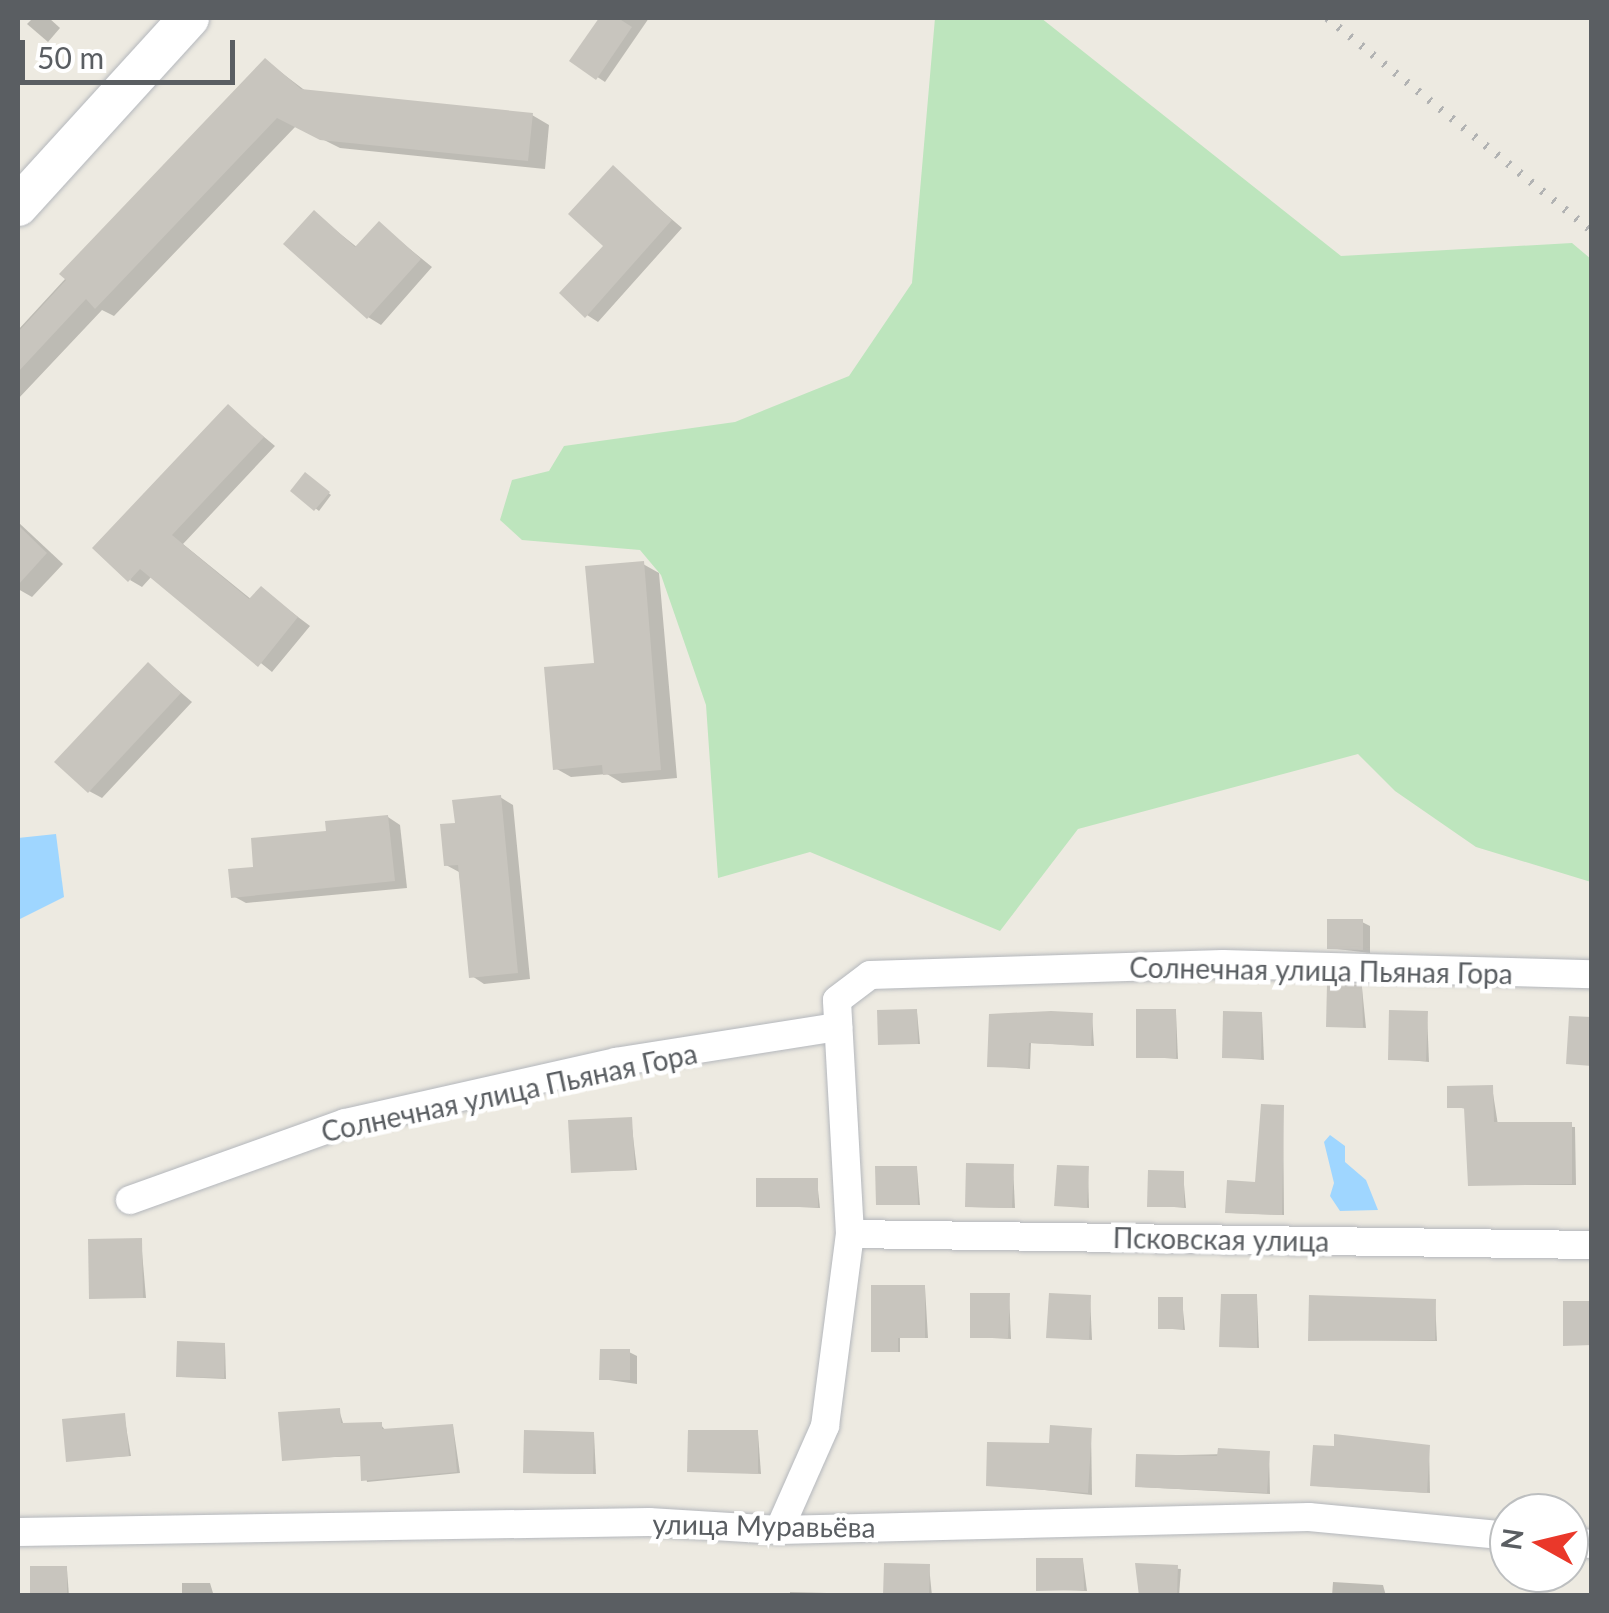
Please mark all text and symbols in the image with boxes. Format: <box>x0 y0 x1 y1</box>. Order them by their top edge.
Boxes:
scale bar <box>25 20 240 82</box>
text: 50 m <box>37 39 104 75</box>
street label: Солнечная улица Пьяная Гора <box>1129 950 1513 990</box>
street label: Солнечная улица Пьяная Гора <box>318 1036 700 1148</box>
street label: Псковская улица <box>1112 1220 1330 1258</box>
north arrow <box>1489 1493 1589 1593</box>
street label: улица Муравьёва <box>652 1506 876 1544</box>
text: N <box>1493 1526 1530 1552</box>

